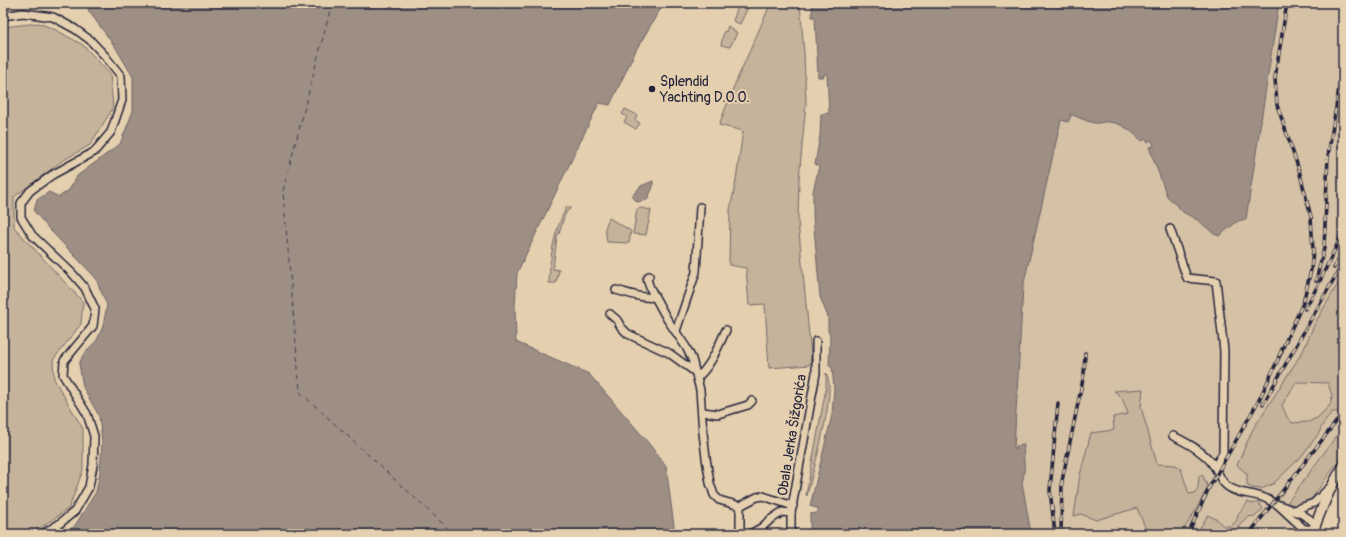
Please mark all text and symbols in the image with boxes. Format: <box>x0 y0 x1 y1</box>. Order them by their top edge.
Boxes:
place label: Splendid Yachting D.O.O. <box>659 73 750 106</box>
marker: Splendid Yachting D.O.O. <box>647 84 657 94</box>
street label: Obala Jerka Šižgorića <box>773 373 810 497</box>

